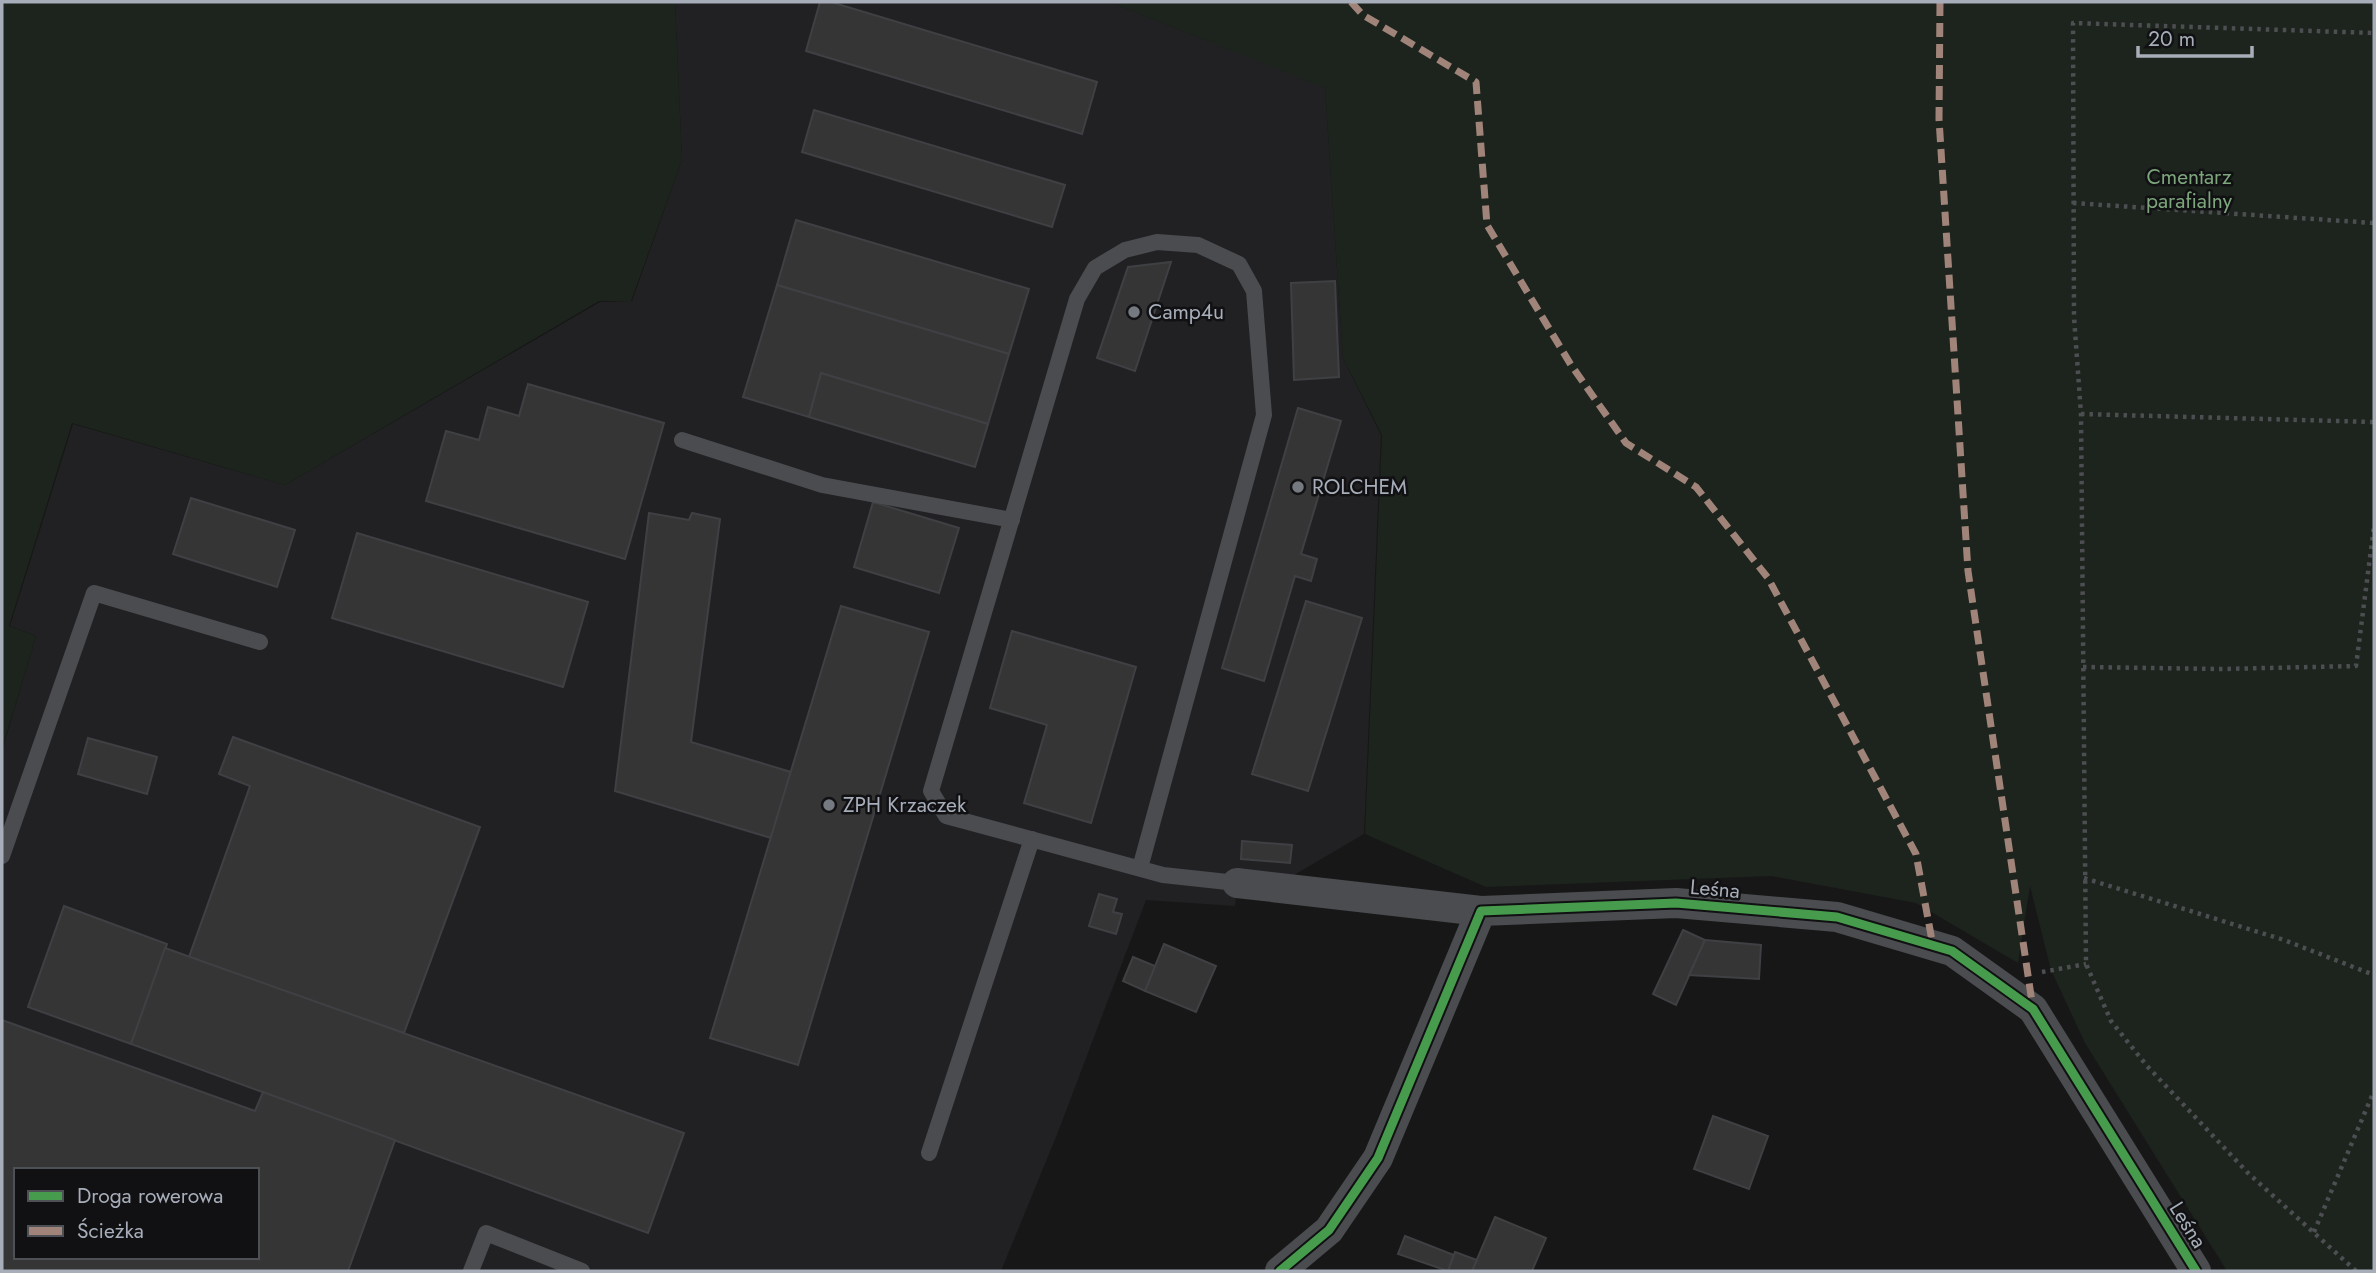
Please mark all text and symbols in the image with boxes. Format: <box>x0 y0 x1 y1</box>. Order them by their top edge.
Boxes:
scale bar <box>2138 14 2252 58</box>
text: 20 m <box>2148 24 2195 54</box>
park label: Cmentarz parafialny <box>2146 162 2233 216</box>
place label: Camp4u <box>1148 297 1224 327</box>
marker: Camp4u <box>1126 304 1142 320</box>
place label: ROLCHEM <box>1312 472 1407 502</box>
marker: ROLCHEM <box>1290 479 1306 495</box>
place label: ZPH Krzaczek <box>843 790 967 820</box>
marker: ZPH Krzaczek <box>821 797 837 813</box>
street label: Leśna <box>1689 872 1741 906</box>
legend <box>14 1168 259 1259</box>
text: Droga rowerowa <box>77 1181 223 1211</box>
street label: Leśna <box>2162 1196 2214 1254</box>
text: Ścieżka <box>77 1216 144 1246</box>

